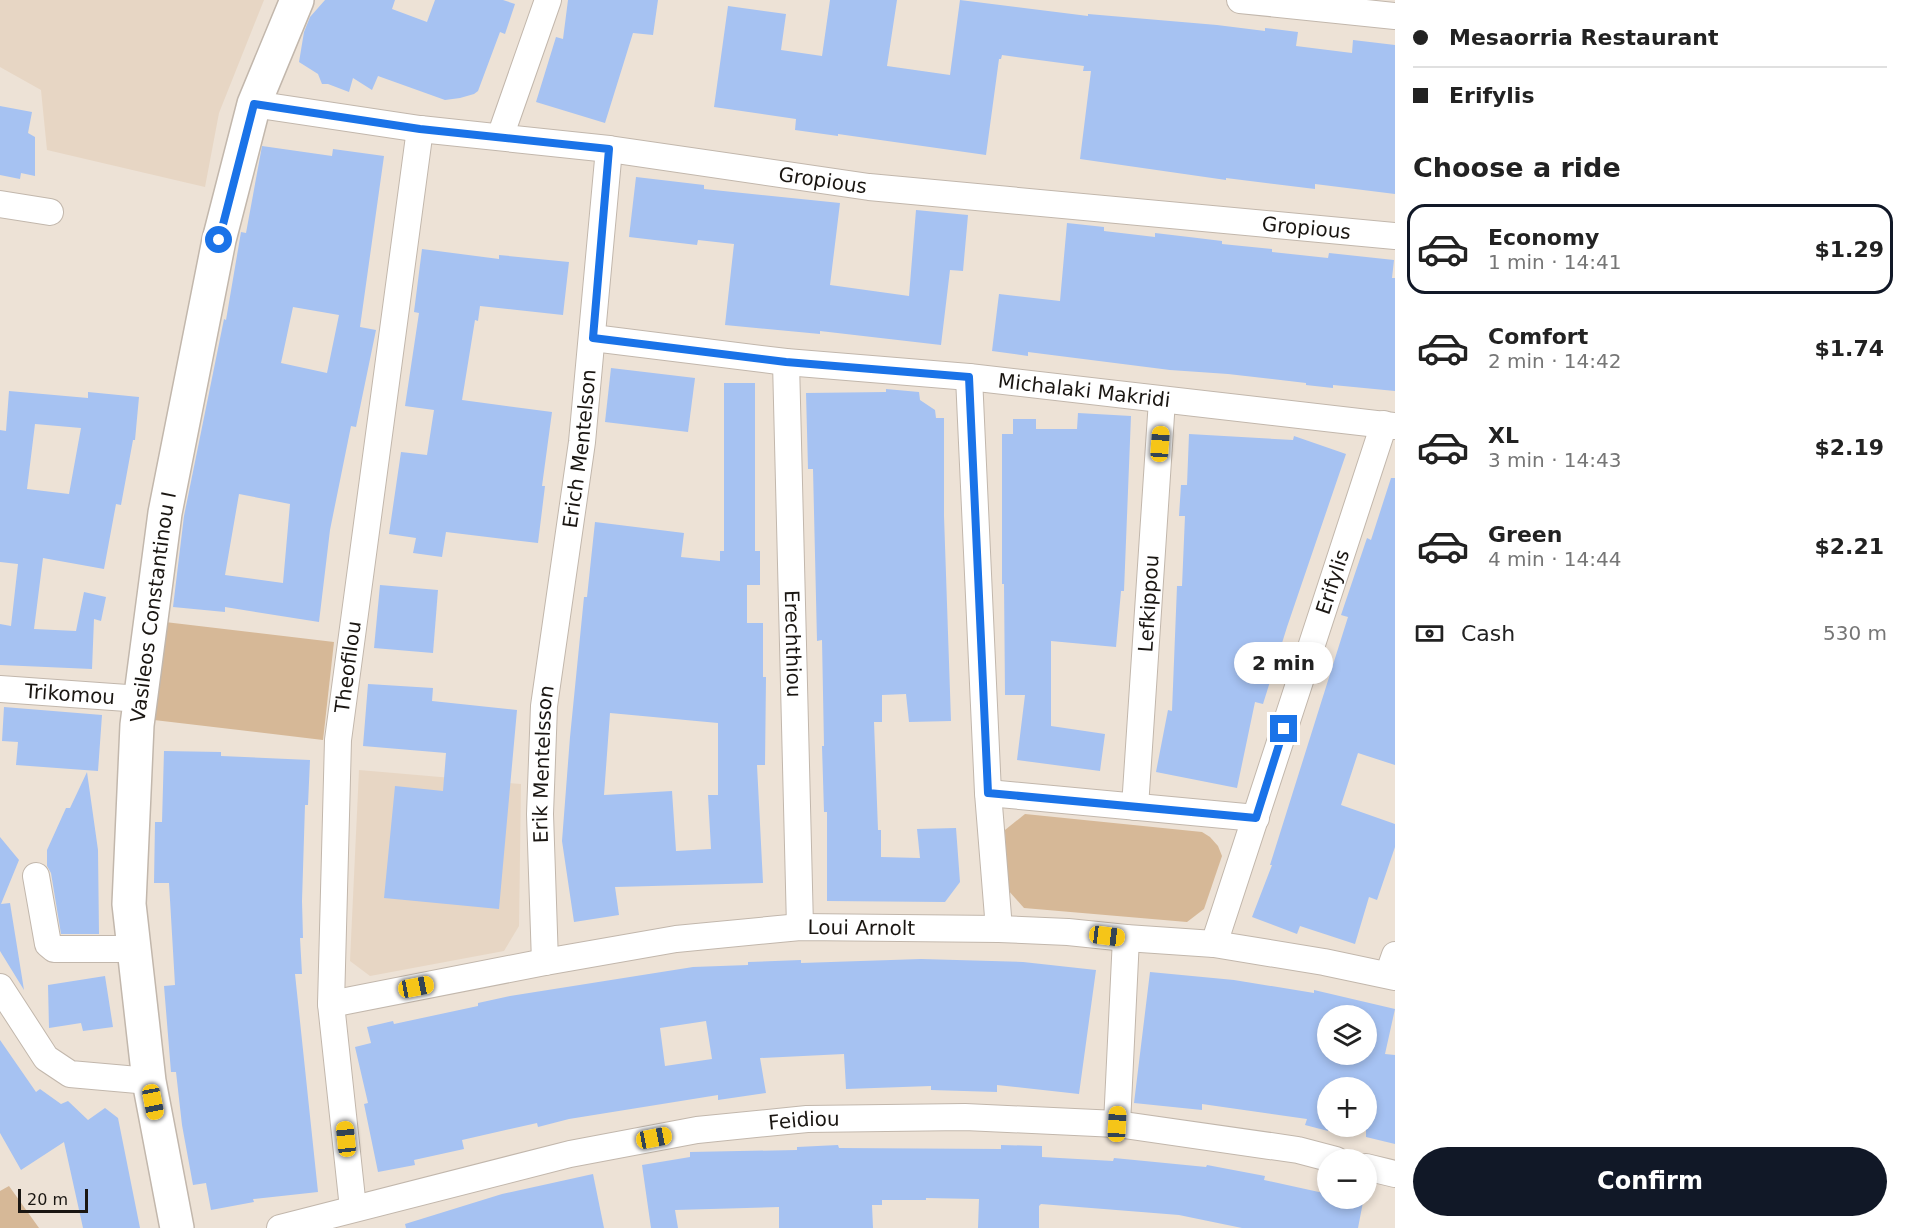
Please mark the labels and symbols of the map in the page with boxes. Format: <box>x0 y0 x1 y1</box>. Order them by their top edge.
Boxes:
street label: Gropious <box>777 162 869 199</box>
street label: Gropious <box>1261 212 1352 244</box>
route start <box>205 226 232 253</box>
street label: Erich Mentelson <box>558 368 601 530</box>
street label: Michalaki Makridi <box>997 368 1172 412</box>
car <box>1150 425 1170 463</box>
street label: Vasileos Constantinou I <box>125 490 181 724</box>
street label: Erifylis <box>1311 547 1354 617</box>
street label: Lefkippou <box>1133 554 1164 653</box>
street label: Erechthiou <box>780 590 806 698</box>
street label: Theofilou <box>330 619 366 715</box>
callout: 2 min <box>1234 642 1334 684</box>
street label: Trikomou <box>23 679 116 709</box>
street label: Erik Mentelsson <box>528 684 559 844</box>
route end <box>1270 715 1297 742</box>
street label: Loui Arnolt <box>807 915 915 940</box>
car <box>1088 925 1126 947</box>
car <box>397 975 435 999</box>
car <box>141 1083 165 1121</box>
car <box>1107 1106 1127 1142</box>
street label: Feidiou <box>767 1107 840 1135</box>
car <box>335 1120 357 1158</box>
car <box>635 1126 673 1150</box>
scale bar <box>18 1186 88 1214</box>

